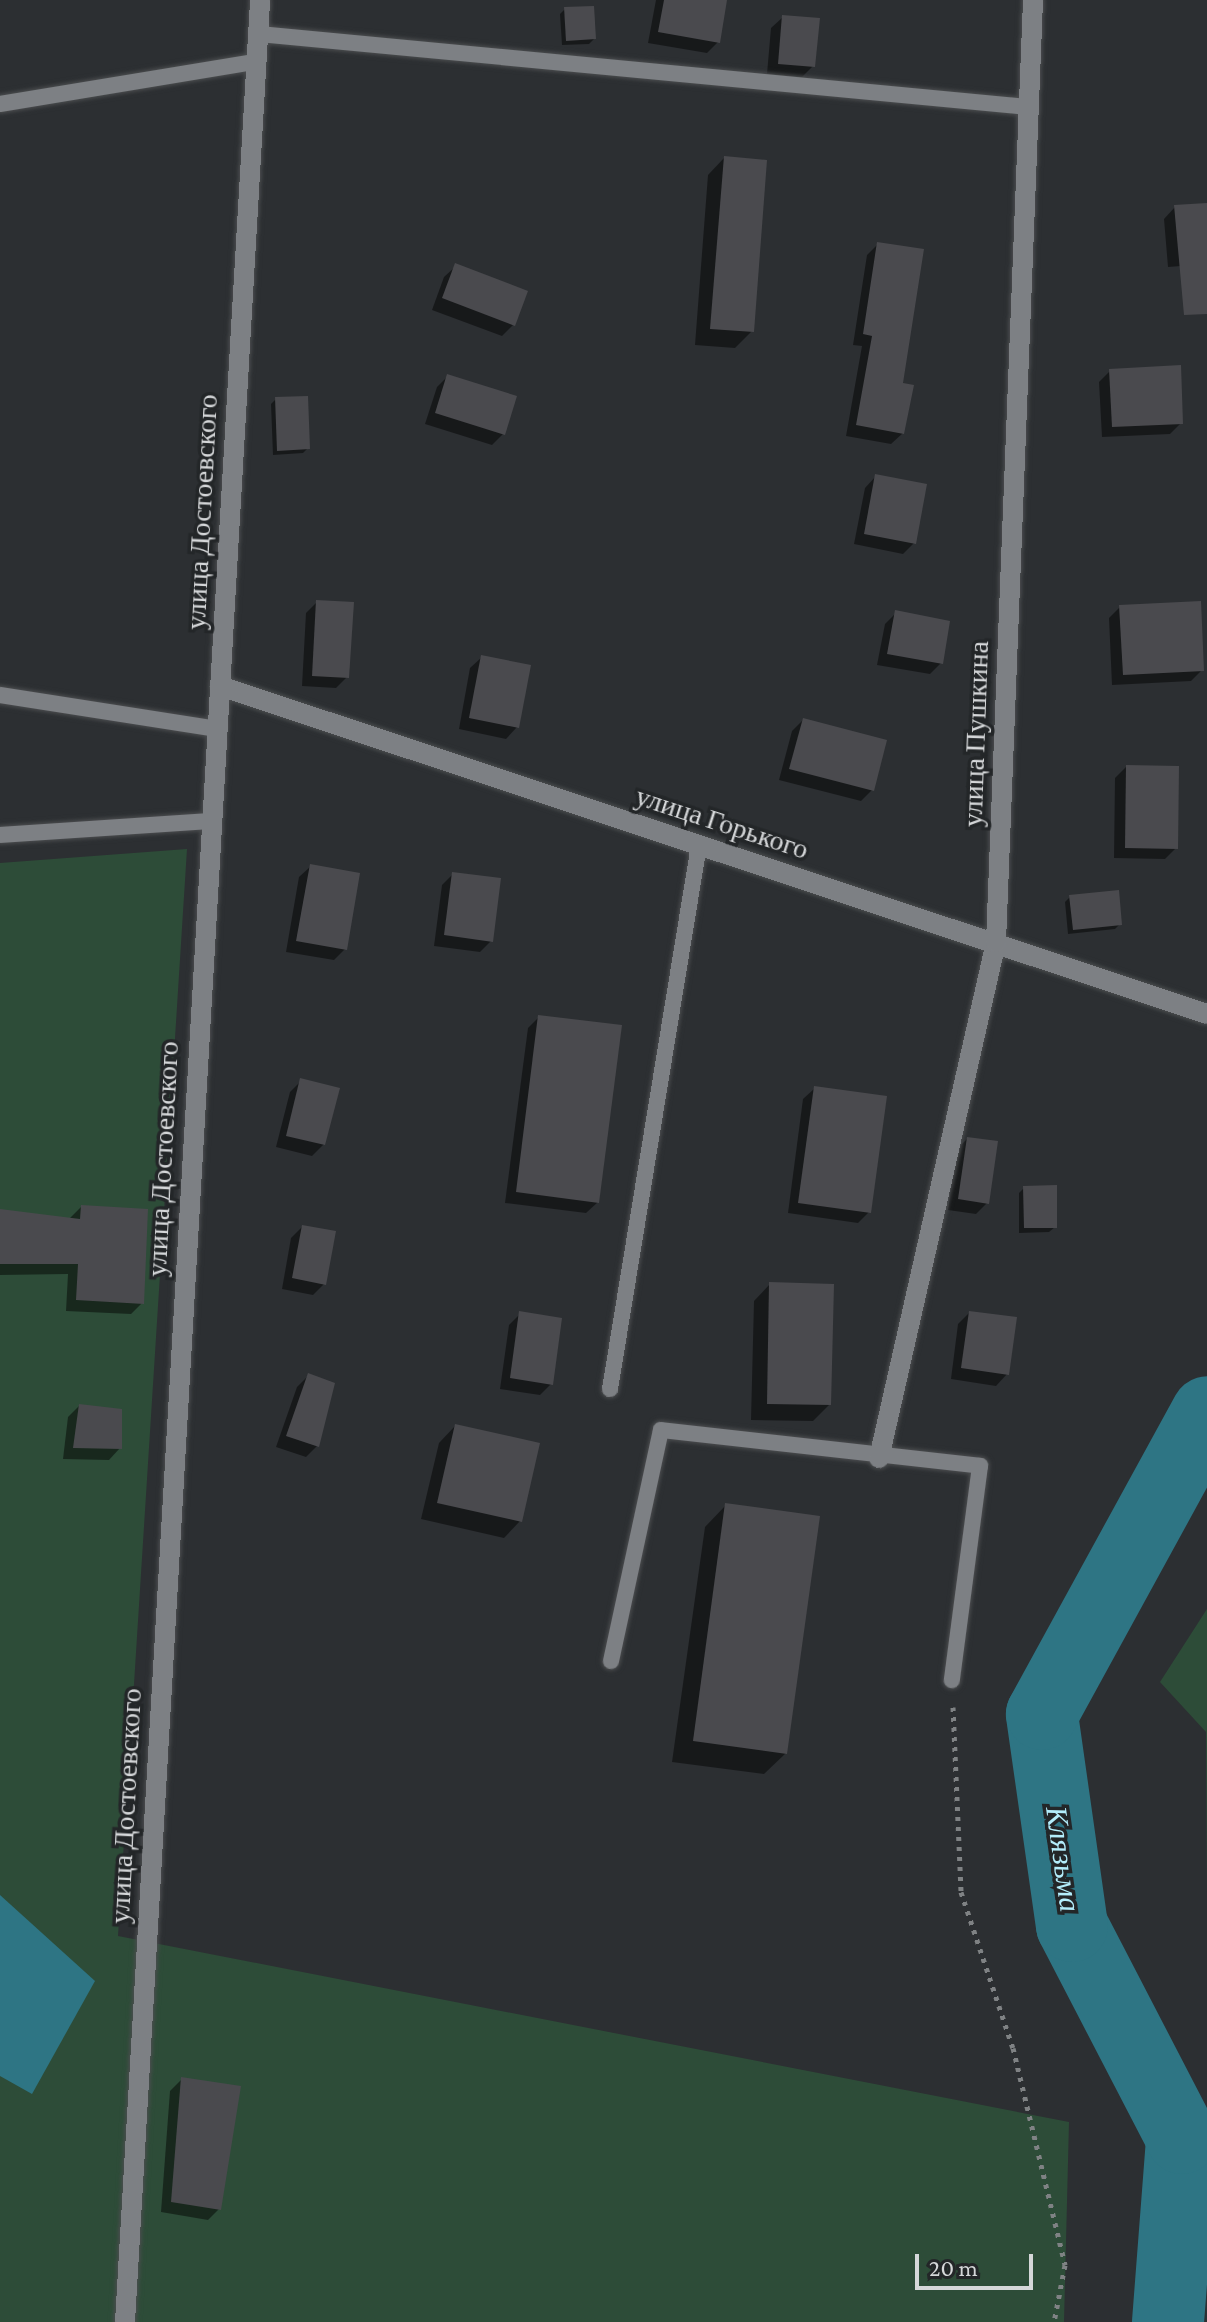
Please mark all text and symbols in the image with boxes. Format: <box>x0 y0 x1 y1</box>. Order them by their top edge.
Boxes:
street label: улица Достоевского <box>179 393 225 631</box>
street label: улица Пушкина <box>956 640 996 828</box>
street label: улица Горького <box>631 779 813 867</box>
street label: улица Достоевского <box>140 1040 186 1278</box>
street label: улица Достоевского <box>103 1687 149 1925</box>
water label: Клязьма <box>1038 1804 1088 1914</box>
scale bar <box>919 2238 1037 2288</box>
text: 20 m <box>929 2254 978 2281</box>

